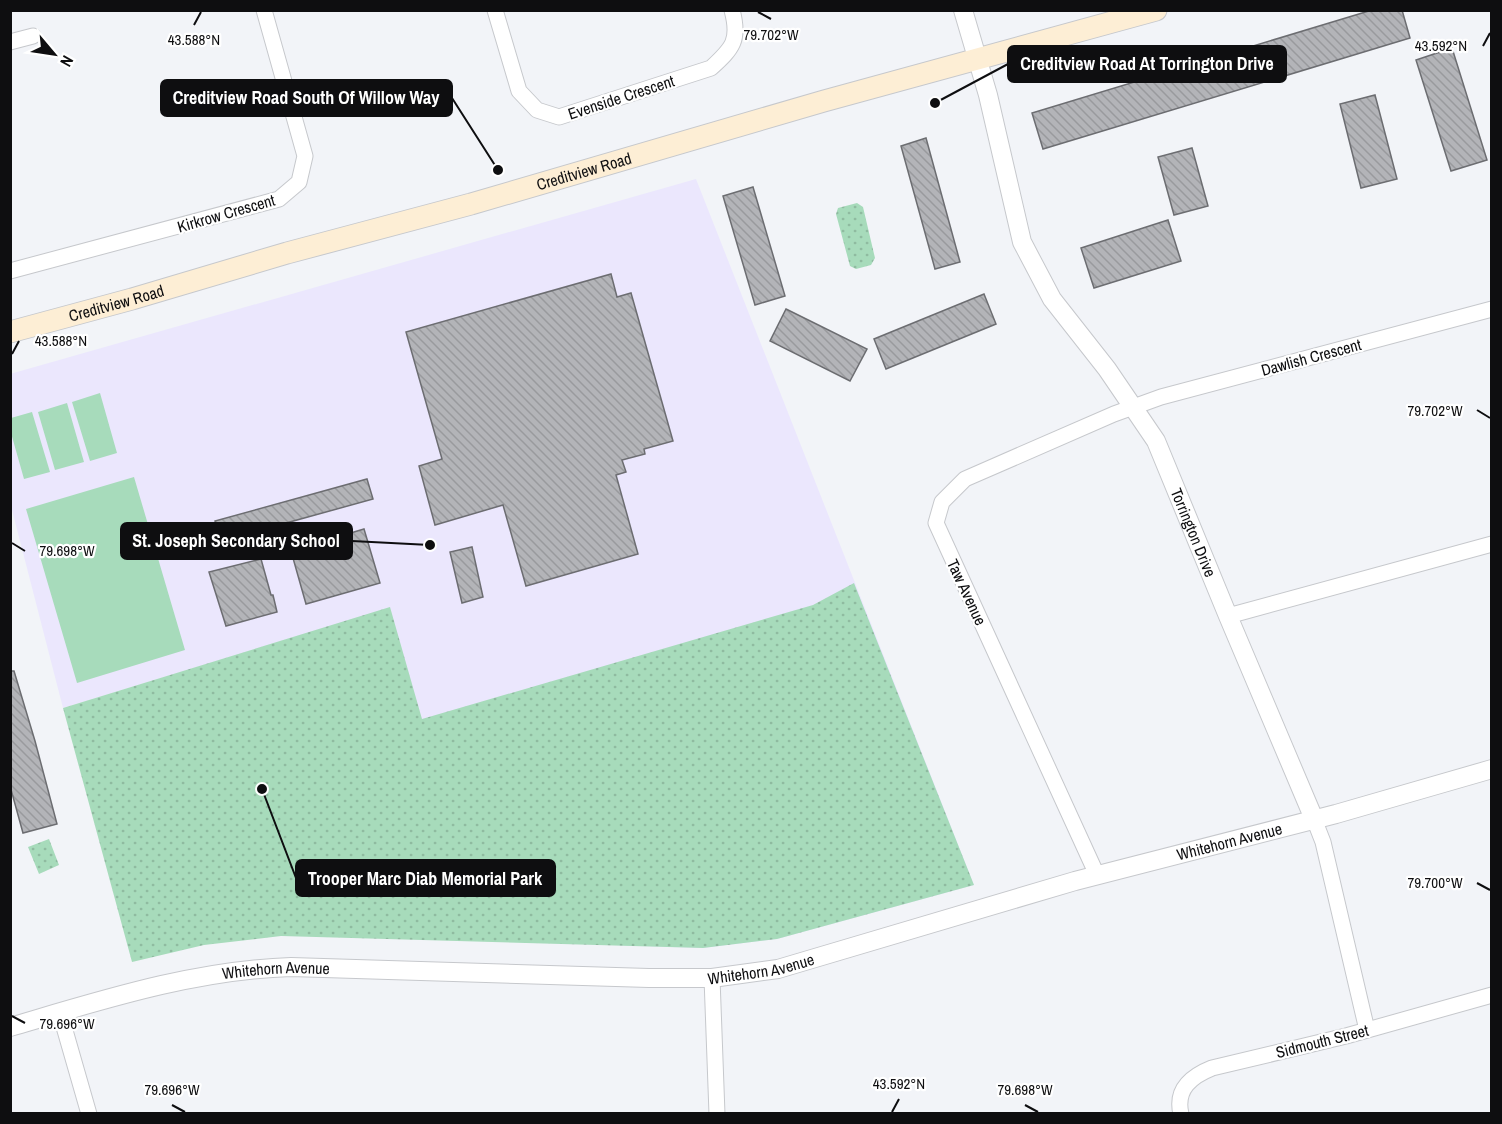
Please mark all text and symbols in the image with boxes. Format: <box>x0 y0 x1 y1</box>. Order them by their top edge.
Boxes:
north arrow <box>24 24 84 84</box>
text: 79.702°W <box>743 24 799 45</box>
text: 43.588°N <box>168 29 220 50</box>
text: 43.592°N <box>1415 35 1467 56</box>
callout: Creditview Road At Torrington Drive <box>1008 46 1286 82</box>
text: Creditview Road At Torrington Drive <box>1020 51 1274 76</box>
text: N <box>55 52 79 71</box>
street label: Evenside Crescent <box>565 69 677 125</box>
callout: Creditview Road South Of Willow Way <box>161 80 452 116</box>
text: Creditview Road South Of Willow Way <box>173 85 440 110</box>
street label: Creditview Road <box>534 147 634 195</box>
street label: Kirkrow Crescent <box>175 188 278 237</box>
street label: Creditview Road <box>66 279 166 327</box>
text: 43.588°N <box>35 330 87 351</box>
street label: Dawlish Crescent <box>1258 333 1364 381</box>
text: 79.702°W <box>1407 400 1463 421</box>
street label: Torrington Drive <box>1166 485 1222 580</box>
callout: St. Joseph Secondary School <box>121 523 352 559</box>
text: St. Joseph Secondary School <box>132 528 340 553</box>
text: 79.698°W <box>39 540 95 561</box>
street label: Taw Avenue <box>942 555 992 629</box>
street label: Whitehorn Avenue <box>1174 817 1284 865</box>
callout: Trooper Marc Diab Memorial Park <box>296 860 555 896</box>
text: Trooper Marc Diab Memorial Park <box>308 866 543 891</box>
text: 79.700°W <box>1407 872 1463 893</box>
street label: Whitehorn Avenue <box>706 948 817 989</box>
street label: Whitehorn Avenue <box>221 956 330 984</box>
text: 79.696°W <box>39 1013 95 1034</box>
street label: Sidmouth Street <box>1273 1019 1371 1063</box>
text: 43.592°N <box>873 1073 925 1094</box>
text: 79.696°W <box>144 1079 200 1100</box>
text: 79.698°W <box>997 1079 1053 1100</box>

